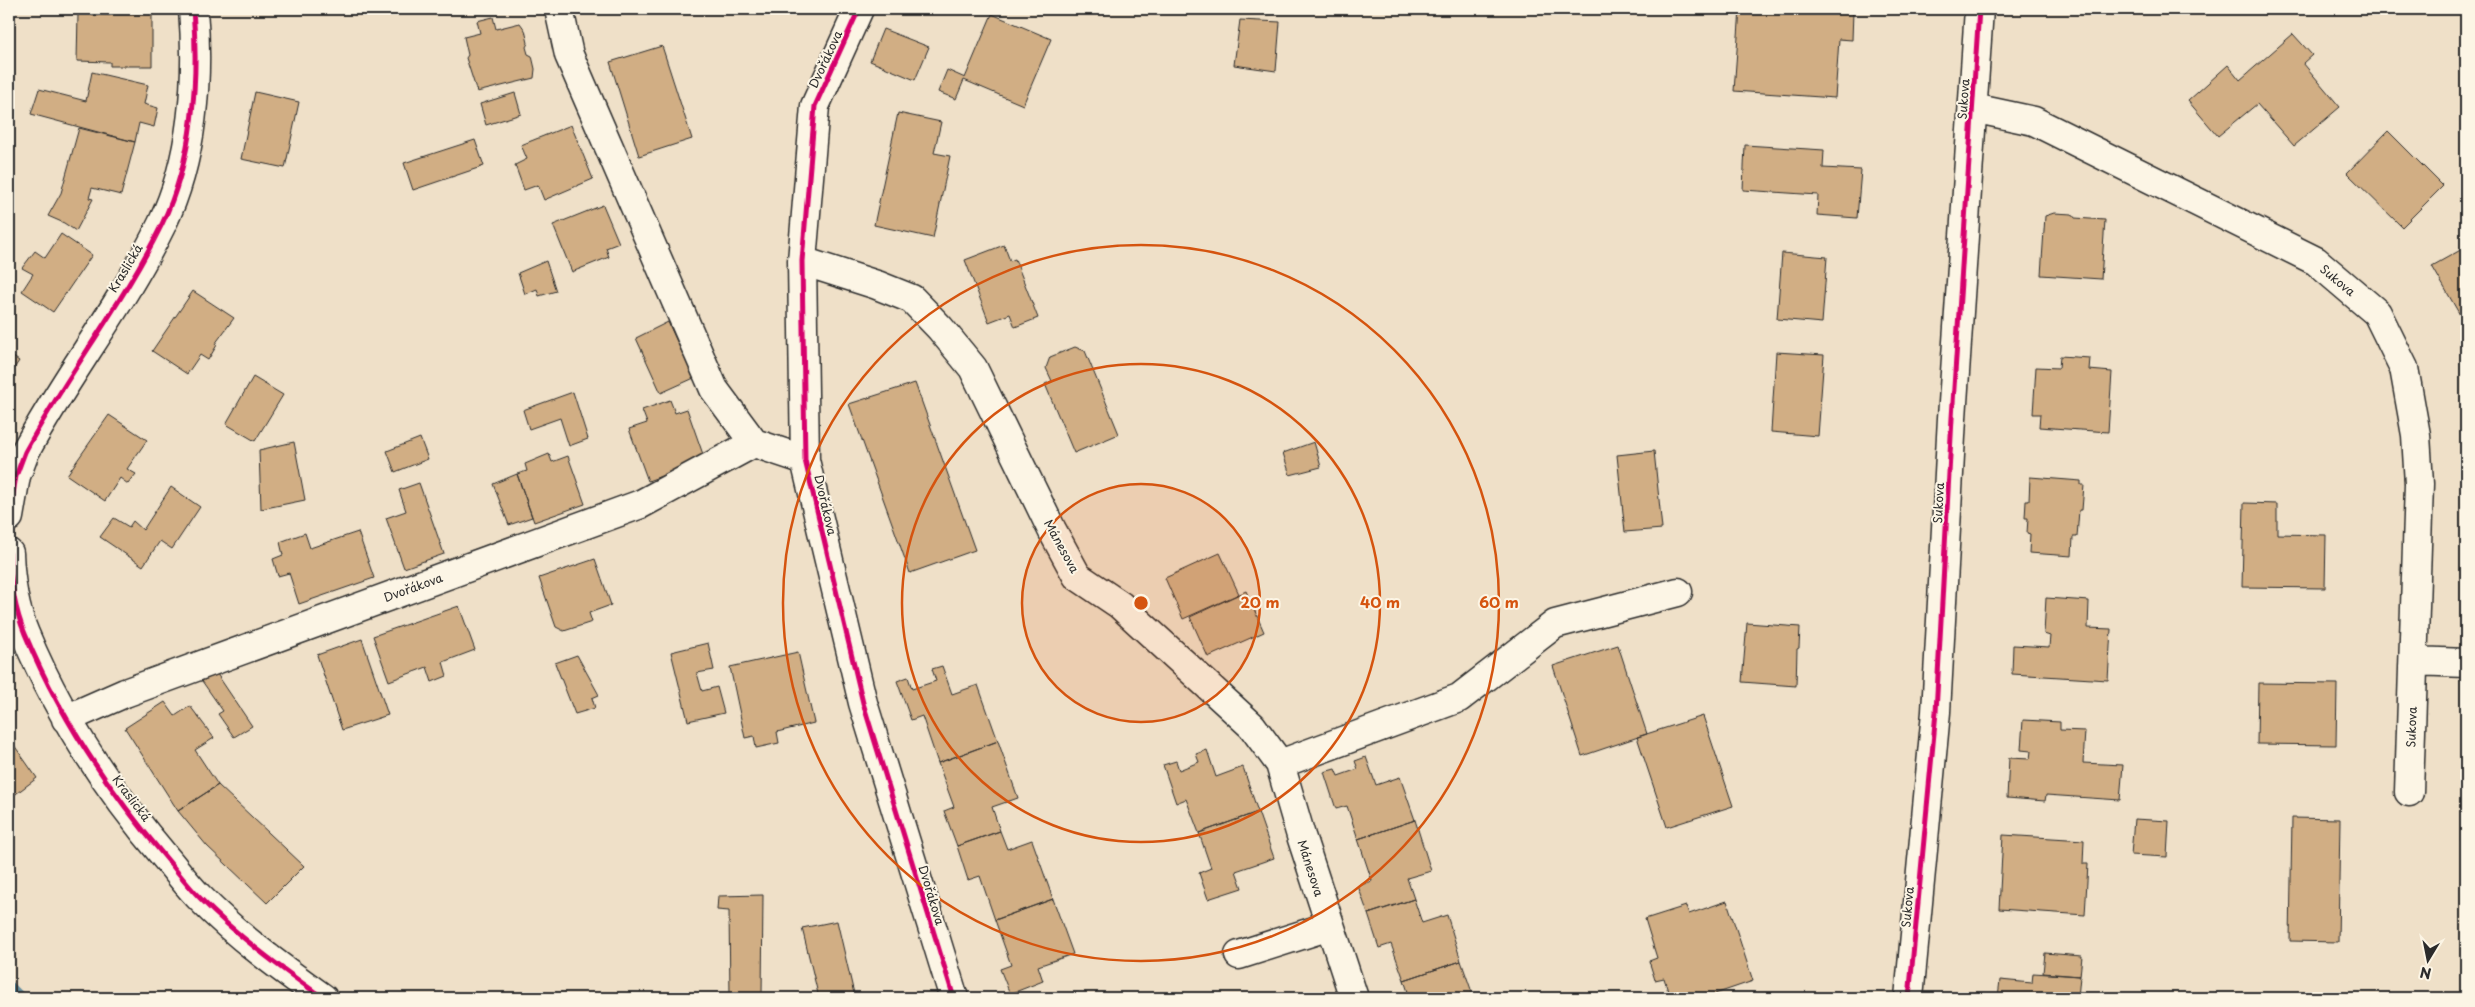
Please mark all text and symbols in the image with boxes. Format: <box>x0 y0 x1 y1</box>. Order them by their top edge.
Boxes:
street label: Dvořákova <box>804 27 846 91</box>
street label: Sukova <box>1953 77 1973 120</box>
street label: Kraslická <box>103 240 147 296</box>
street label: Sukova <box>2316 260 2360 301</box>
street label: Dvořákova <box>810 473 842 538</box>
street label: Sukova <box>1928 481 1948 524</box>
street label: Mánesova <box>1040 516 1084 577</box>
street label: Dvořákova <box>381 568 446 606</box>
text: 20 m <box>1241 590 1279 613</box>
text: 40 m <box>1360 590 1400 613</box>
text: 60 m <box>1479 590 1519 613</box>
centre of rings <box>1132 594 1150 612</box>
street label: Sukova <box>2401 705 2421 748</box>
street label: Kraslická <box>109 771 156 825</box>
street label: Mánesova <box>1293 837 1329 899</box>
street label: Dvořákova <box>914 863 950 928</box>
street label: Sukova <box>1896 885 1918 928</box>
north arrow <box>2402 934 2452 984</box>
text: N <box>2418 962 2433 985</box>

